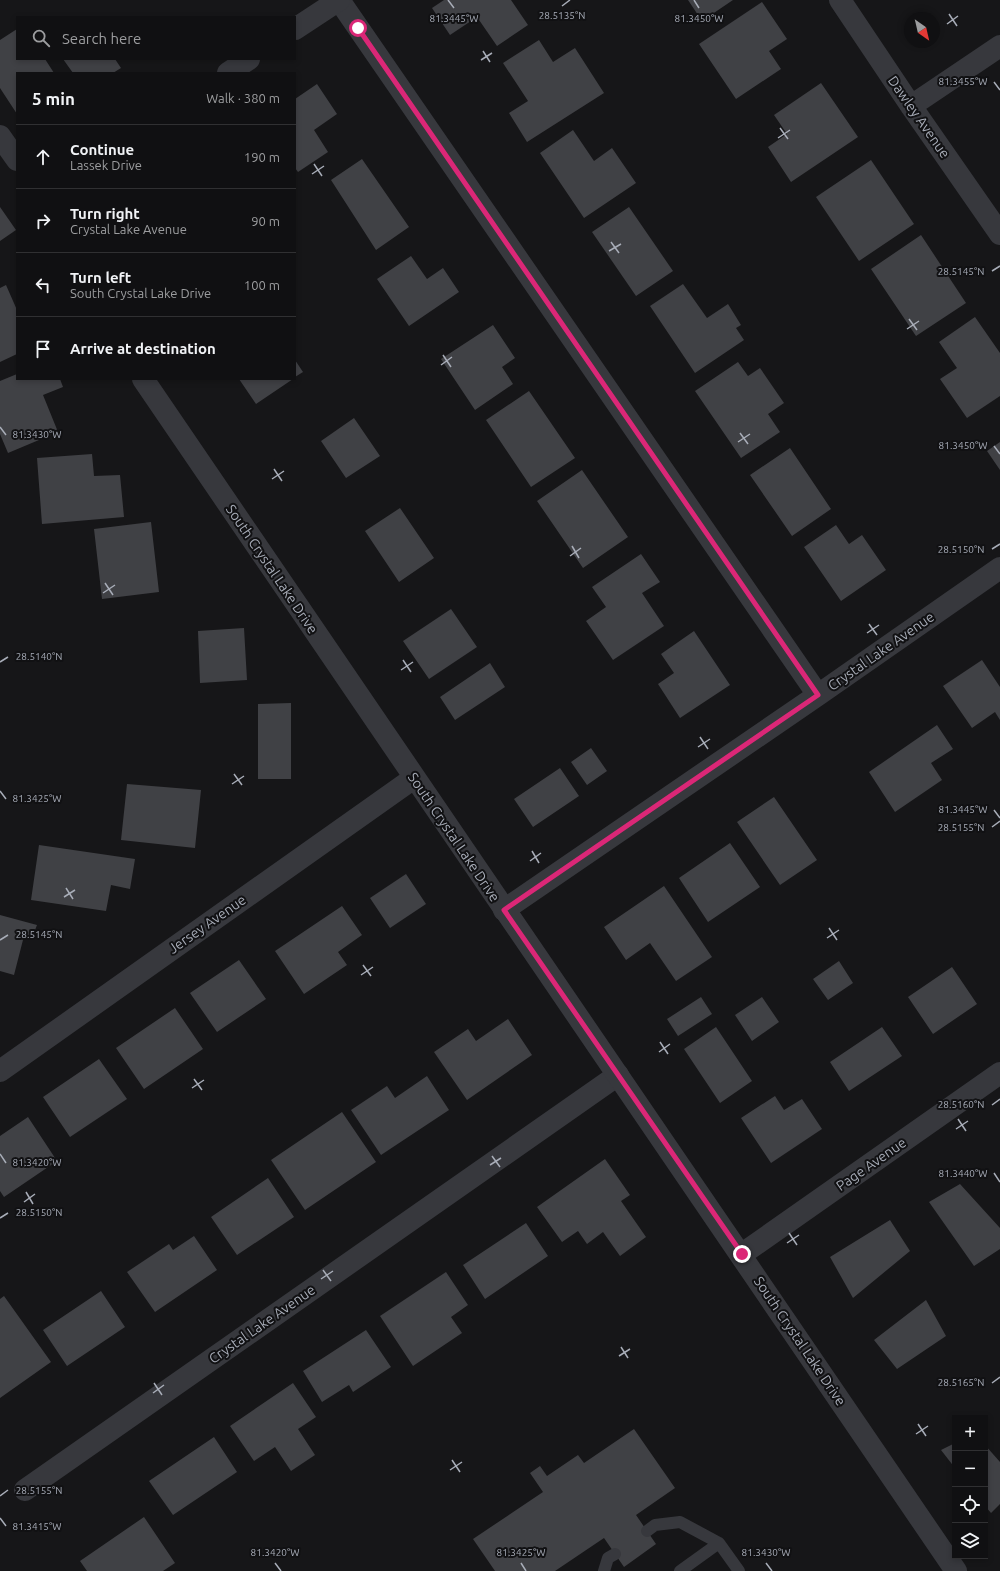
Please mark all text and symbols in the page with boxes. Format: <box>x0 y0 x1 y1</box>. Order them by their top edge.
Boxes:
text: 28.5135°N <box>539 10 585 21</box>
north arrow <box>904 12 940 48</box>
text: 81.3445°W <box>430 13 478 24</box>
text: 81.3450°W <box>675 13 723 24</box>
search box <box>16 16 296 60</box>
route start <box>349 19 367 37</box>
icon: search <box>30 27 52 49</box>
text: Search here <box>62 30 141 47</box>
street label: Dawley Avenue <box>885 73 953 161</box>
text: 81.3455°W <box>939 76 987 87</box>
text: 5 min <box>32 89 75 108</box>
text: Walk · 380 m <box>206 91 280 105</box>
text: Continue <box>70 141 134 158</box>
icon: ahead <box>32 146 54 168</box>
text: 190 m <box>244 150 280 164</box>
text: Lassek Drive <box>70 158 142 172</box>
text: Turn right <box>70 205 140 222</box>
icon: right <box>32 210 54 232</box>
text: 90 m <box>251 214 280 228</box>
text: Crystal Lake Avenue <box>70 222 187 236</box>
text: 28.5145°N <box>938 266 984 277</box>
text: Turn left <box>70 269 131 286</box>
icon: left <box>32 274 54 296</box>
text: 100 m <box>244 278 280 292</box>
text: South Crystal Lake Drive <box>70 286 211 300</box>
icon: arrive <box>32 338 54 360</box>
text: Arrive at destination <box>70 340 216 357</box>
text: 81.3430°W <box>13 429 61 440</box>
text: 81.3450°W <box>939 440 987 451</box>
street label: South Crystal Lake Drive <box>223 502 321 636</box>
text: 28.5150°N <box>938 544 984 555</box>
street label: Crystal Lake Avenue <box>825 608 937 694</box>
text: 28.5140°N <box>16 651 62 662</box>
street label: South Crystal Lake Drive <box>405 770 503 904</box>
text: 81.3425°W <box>13 793 61 804</box>
text: 81.3445°W <box>939 804 987 815</box>
text: 28.5155°N <box>938 822 984 833</box>
street label: Jersey Avenue <box>165 891 249 957</box>
text: 28.5145°N <box>16 929 62 940</box>
text: 28.5160°N <box>938 1099 984 1110</box>
street label: Page Avenue <box>833 1134 909 1194</box>
text: 81.3420°W <box>13 1157 61 1168</box>
text: 81.3440°W <box>939 1168 987 1179</box>
text: 28.5150°N <box>16 1207 62 1218</box>
route end <box>733 1245 751 1263</box>
street label: South Crystal Lake Drive <box>751 1274 849 1408</box>
street label: Crystal Lake Avenue <box>206 1281 318 1367</box>
text: 28.5165°N <box>938 1377 984 1388</box>
map controls <box>952 1415 988 1559</box>
button: + <box>952 1415 988 1451</box>
button: − <box>952 1451 988 1487</box>
text: 28.5155°N <box>16 1485 62 1496</box>
button: locate <box>952 1487 988 1523</box>
text: 81.3415°W <box>13 1521 61 1532</box>
button: layers <box>952 1523 988 1559</box>
text: 81.3420°W <box>251 1547 299 1558</box>
text: 81.3425°W <box>497 1547 545 1558</box>
text: 81.3430°W <box>742 1547 790 1558</box>

